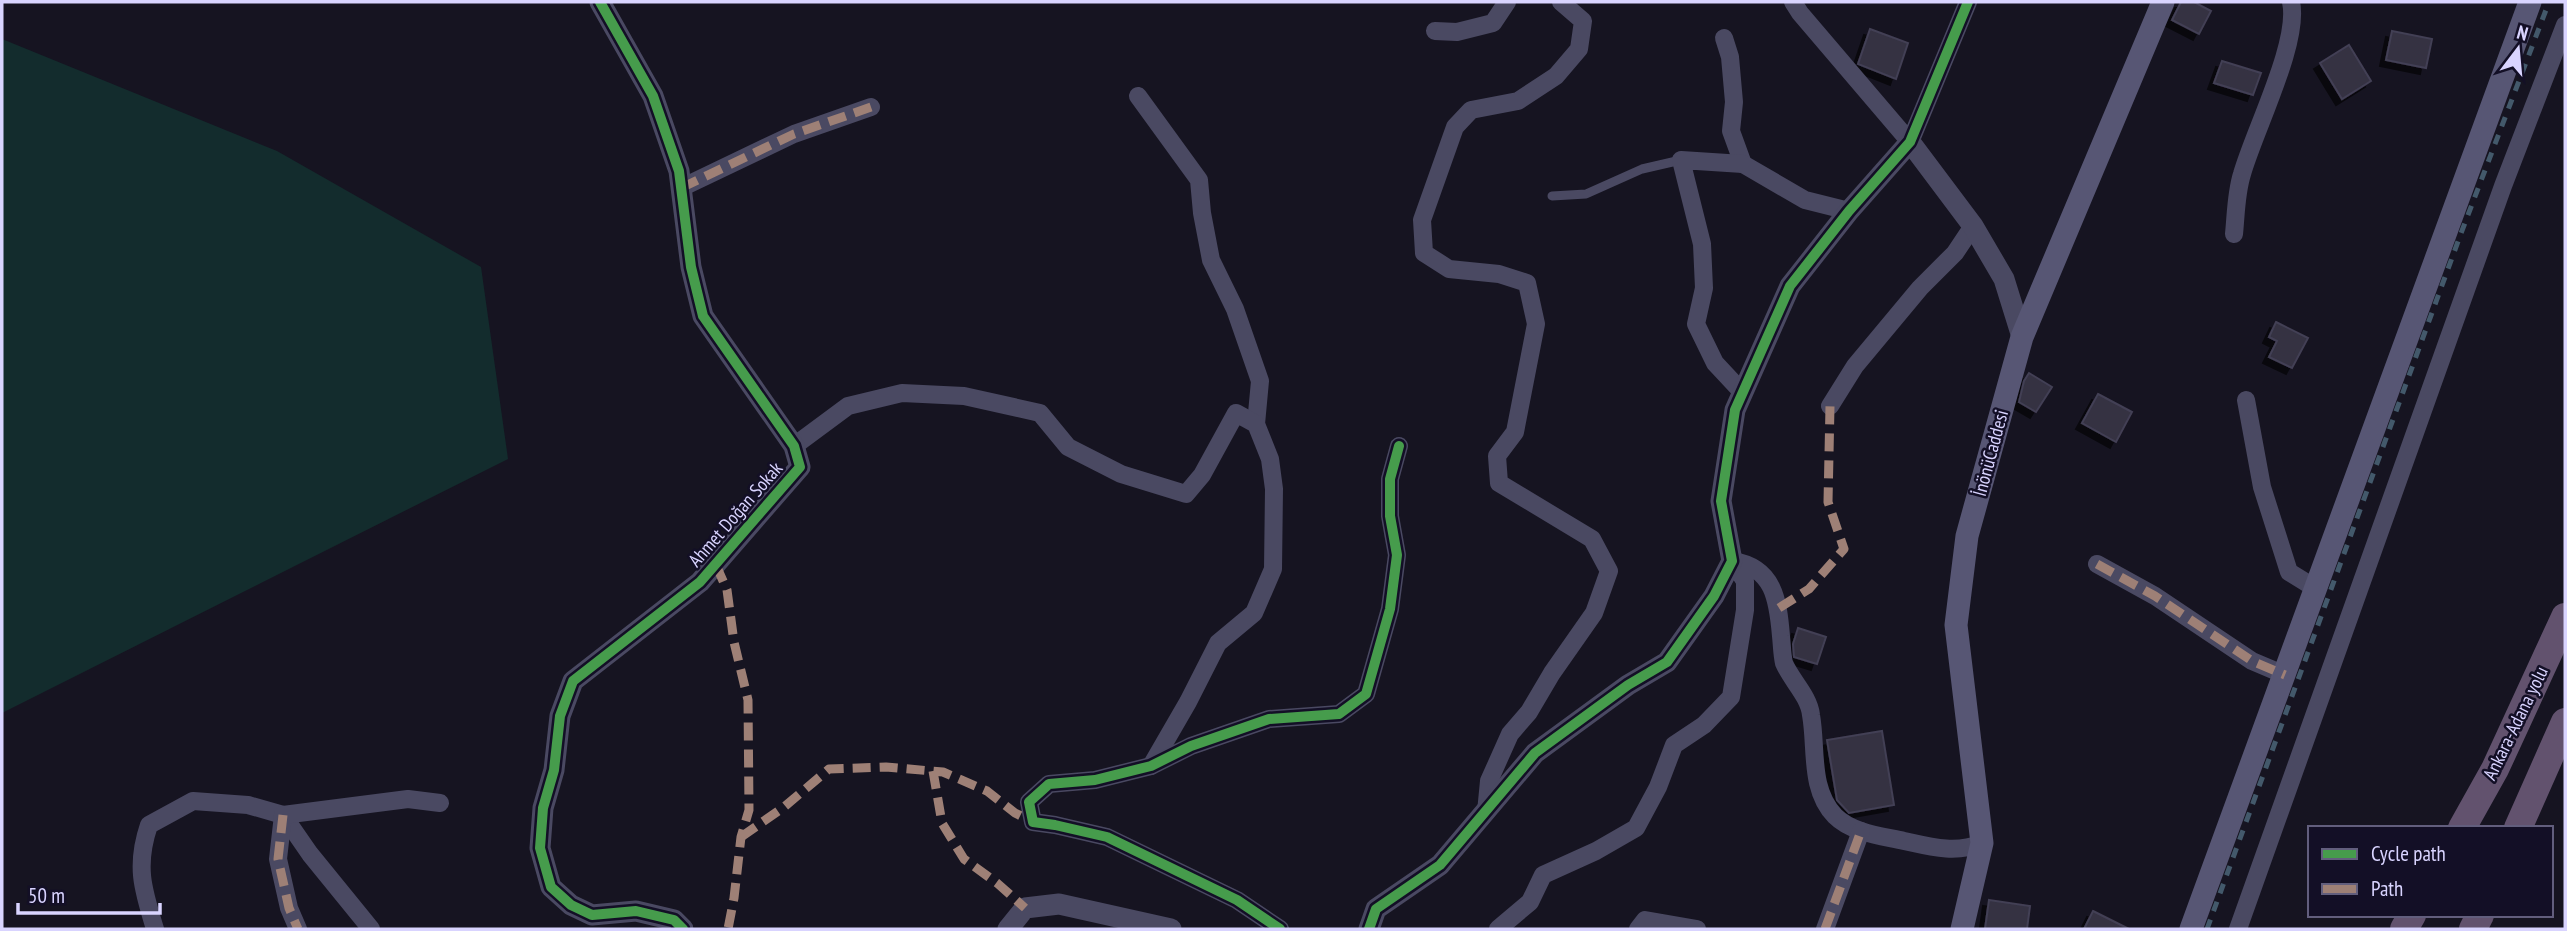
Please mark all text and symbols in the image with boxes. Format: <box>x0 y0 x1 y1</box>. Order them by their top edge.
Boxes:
north arrow <box>2483 14 2553 84</box>
text: N <box>2514 20 2531 46</box>
street label: İnönüCaddesi <box>1967 407 2013 499</box>
street label: Ahmet Doğan Sokak <box>683 456 788 572</box>
street label: Ankara-Adana yolu <box>2477 662 2553 784</box>
legend <box>2308 826 2553 917</box>
text: Cycle path <box>2371 840 2446 867</box>
scale bar <box>18 872 159 916</box>
text: Path <box>2371 875 2403 902</box>
text: 50 m <box>28 882 65 909</box>

